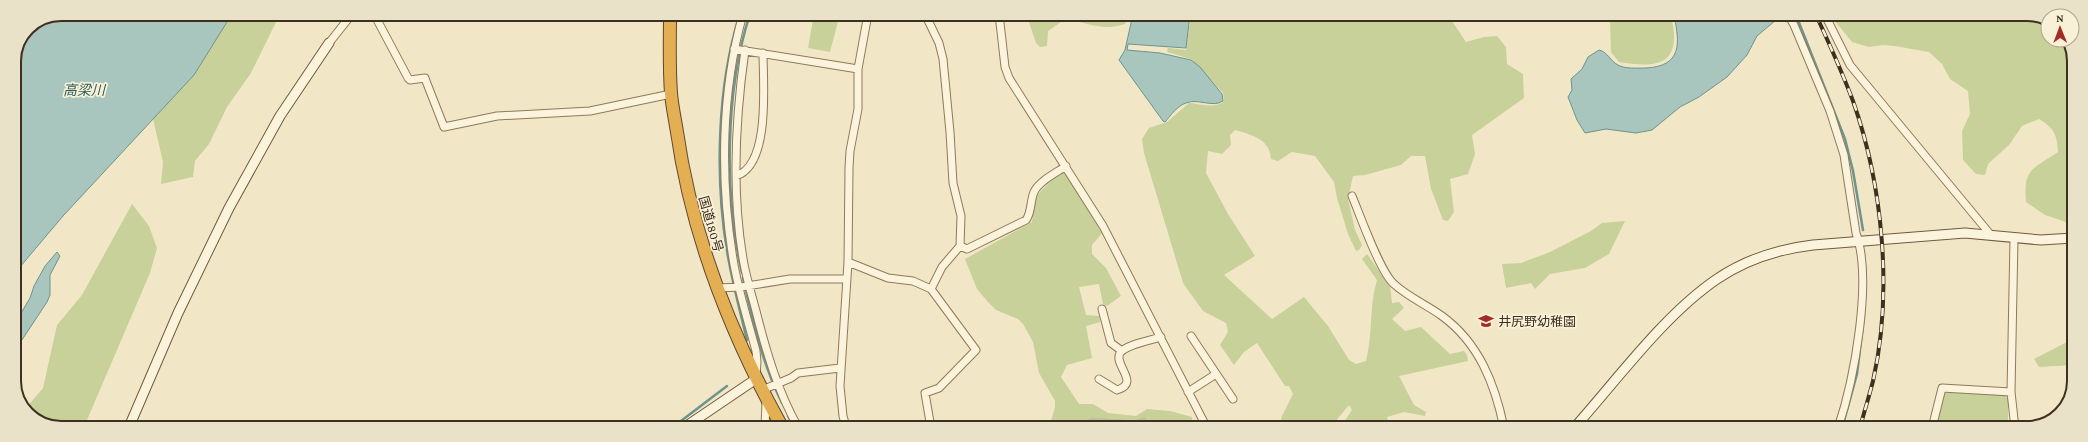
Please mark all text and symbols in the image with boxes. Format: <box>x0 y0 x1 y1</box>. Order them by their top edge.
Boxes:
north arrow <box>2040 8 2080 48</box>
text: N <box>2056 12 2064 24</box>
water label: 高梁川 <box>63 82 107 98</box>
street label: 国道180号 <box>696 194 726 254</box>
school or university icon: 井尻野幼稚園 <box>1477 312 1495 330</box>
place label: 井尻野幼稚園 <box>1498 314 1576 329</box>

